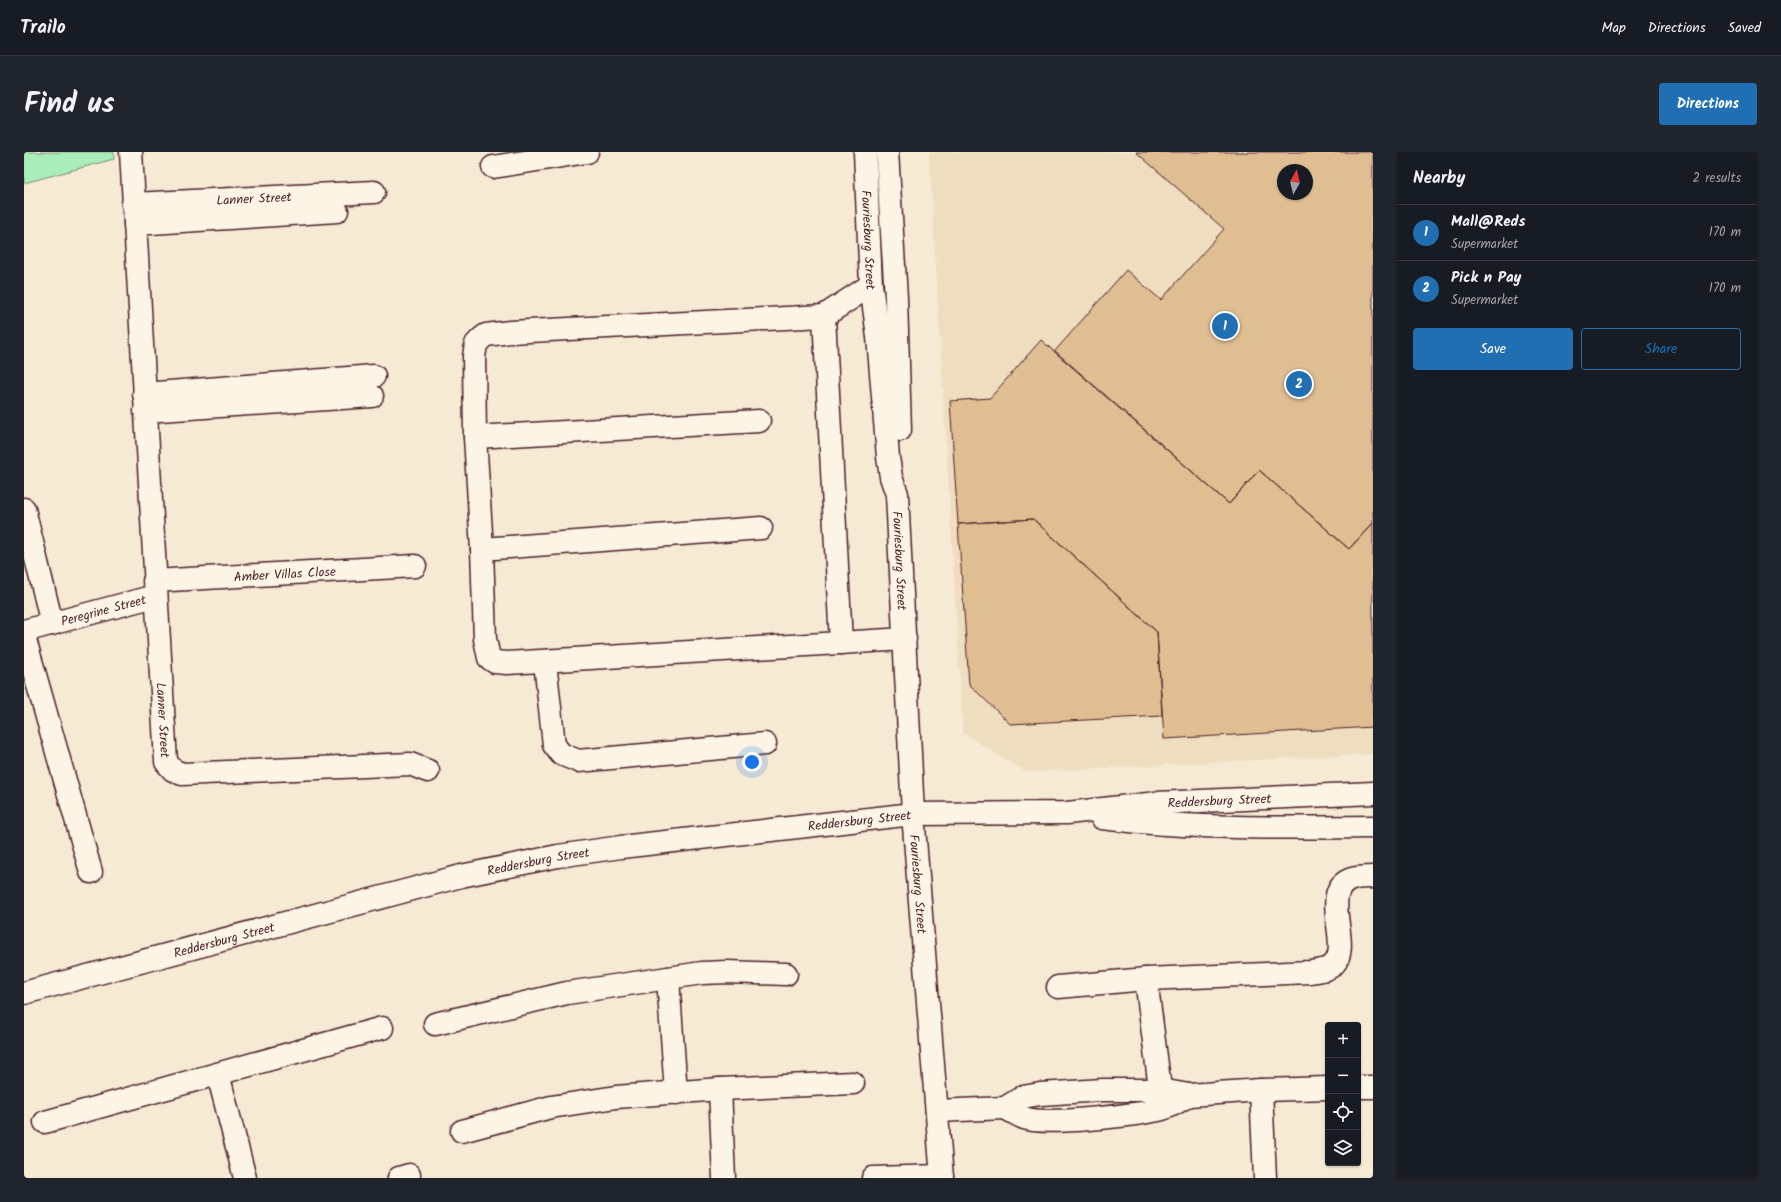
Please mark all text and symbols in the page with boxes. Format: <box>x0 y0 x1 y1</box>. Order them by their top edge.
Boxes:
text: Trailo <box>20 13 66 43</box>
text: Map <box>1601 17 1626 39</box>
text: Directions <box>1648 17 1706 39</box>
text: Saved <box>1728 17 1761 39</box>
text: Find us <box>24 82 115 127</box>
button: Directions <box>1659 83 1757 125</box>
north arrow <box>1277 164 1313 200</box>
text: Nearby <box>1413 165 1465 192</box>
text: 2 results <box>1693 168 1741 189</box>
street label: Lanner Street <box>216 187 293 212</box>
street label: Fouriesburg Street <box>855 190 881 292</box>
text: Mall@Reds <box>1451 210 1526 234</box>
text: 1 <box>1424 222 1428 243</box>
text: 170 m <box>1709 222 1741 243</box>
text: Supermarket <box>1451 234 1518 255</box>
text: Pick n Pay <box>1451 266 1521 290</box>
text: 2 <box>1422 278 1430 299</box>
text: 170 m <box>1709 278 1741 299</box>
text: Supermarket <box>1451 290 1518 311</box>
pin: 1 <box>1212 311 1238 341</box>
button: Save <box>1413 328 1573 370</box>
button: Share <box>1581 328 1741 370</box>
pin: 2 <box>1286 369 1312 399</box>
street label: Fouriesburg Street <box>886 510 912 612</box>
street label: Amber Villas Close <box>233 562 337 588</box>
street label: Peregrine Street <box>59 590 150 633</box>
street label: Lanner Street <box>149 682 175 759</box>
your location <box>742 752 762 772</box>
street label: Reddersburg Street <box>1167 789 1273 815</box>
street label: Reddersburg Street <box>807 805 913 838</box>
street label: Fouriesburg Street <box>903 834 932 936</box>
street label: Reddersburg Street <box>485 842 592 882</box>
street label: Reddersburg Street <box>171 917 278 965</box>
map controls <box>1325 1022 1361 1166</box>
button: + <box>1325 1022 1361 1058</box>
button: − <box>1325 1058 1361 1094</box>
button: locate <box>1325 1094 1361 1130</box>
button: layers <box>1325 1130 1361 1166</box>

